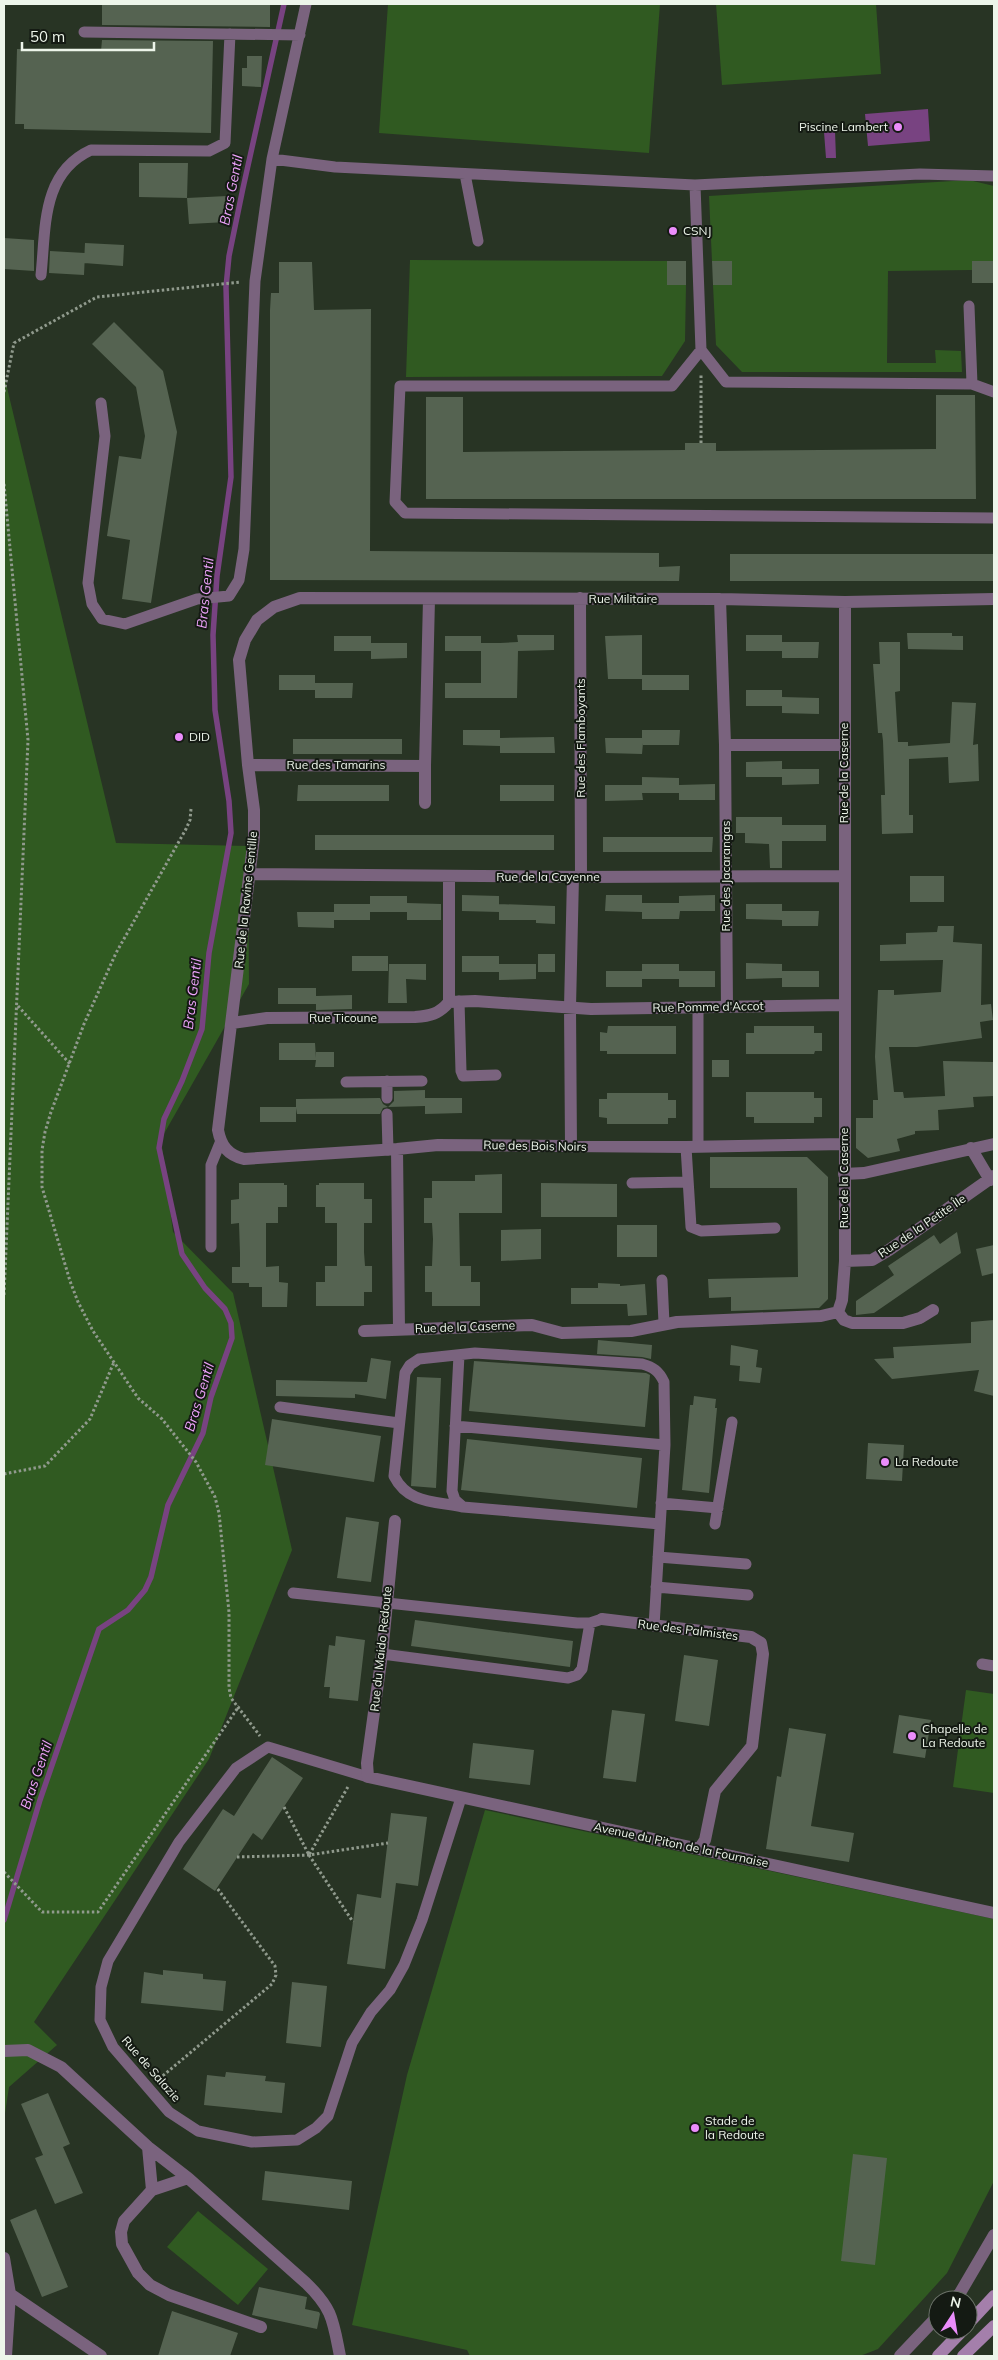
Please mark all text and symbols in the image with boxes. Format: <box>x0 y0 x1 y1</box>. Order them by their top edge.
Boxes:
scale bar <box>22 20 155 52</box>
text: 50 m <box>30 27 65 46</box>
place label: Piscine Lambert <box>799 119 888 134</box>
marker: Piscine Lambert <box>892 121 904 133</box>
water label: Bras Gentil <box>215 153 247 227</box>
place label: CSNJ <box>683 223 711 238</box>
marker: CSNJ <box>667 225 679 237</box>
water label: Bras Gentil <box>192 556 218 629</box>
street label: Rue Militaire <box>589 591 657 606</box>
street label: Rue des Flamboyants <box>573 678 588 798</box>
street label: Rue de la Caserne <box>836 723 851 823</box>
place label: DID <box>189 729 210 744</box>
marker: DID <box>173 731 185 743</box>
street label: Rue des Tamarins <box>286 757 386 772</box>
street label: Rue des Jacarangas <box>718 821 733 931</box>
street label: Rue de la Ravine Gentille <box>231 831 260 969</box>
street label: Rue de la Cayenne <box>496 869 600 884</box>
water label: Bras Gentil <box>179 957 205 1030</box>
street label: Rue Pomme d'Accot <box>652 998 764 1015</box>
street label: Rue Ticoune <box>309 1010 377 1025</box>
street label: Rue de la Caserne <box>836 1128 851 1228</box>
street label: Rue des Bois Noirs <box>483 1137 587 1154</box>
street label: Rue de la Petite Île <box>875 1191 968 1260</box>
street label: Rue de la Caserne <box>414 1317 515 1336</box>
water label: Bras Gentil <box>180 1360 218 1434</box>
place label: La Redoute <box>895 1454 958 1469</box>
marker: La Redoute <box>879 1456 891 1468</box>
street label: Rue du Maido Redoute <box>366 1585 395 1712</box>
street label: Rue des Palmistes <box>637 1616 739 1643</box>
place label: Chapelle de La Redoute <box>922 1721 987 1750</box>
marker: Chapelle de La Redoute <box>906 1730 918 1742</box>
water label: Bras Gentil <box>16 1738 56 1812</box>
street label: Avenue du Piton de la Fournaise <box>592 1819 770 1870</box>
street label: Rue de Salazie <box>119 2033 184 2105</box>
place label: Stade de la Redoute <box>705 2113 765 2142</box>
marker: Stade de la Redoute <box>689 2122 701 2134</box>
north arrow <box>928 2290 978 2340</box>
text: N <box>949 2292 963 2312</box>

